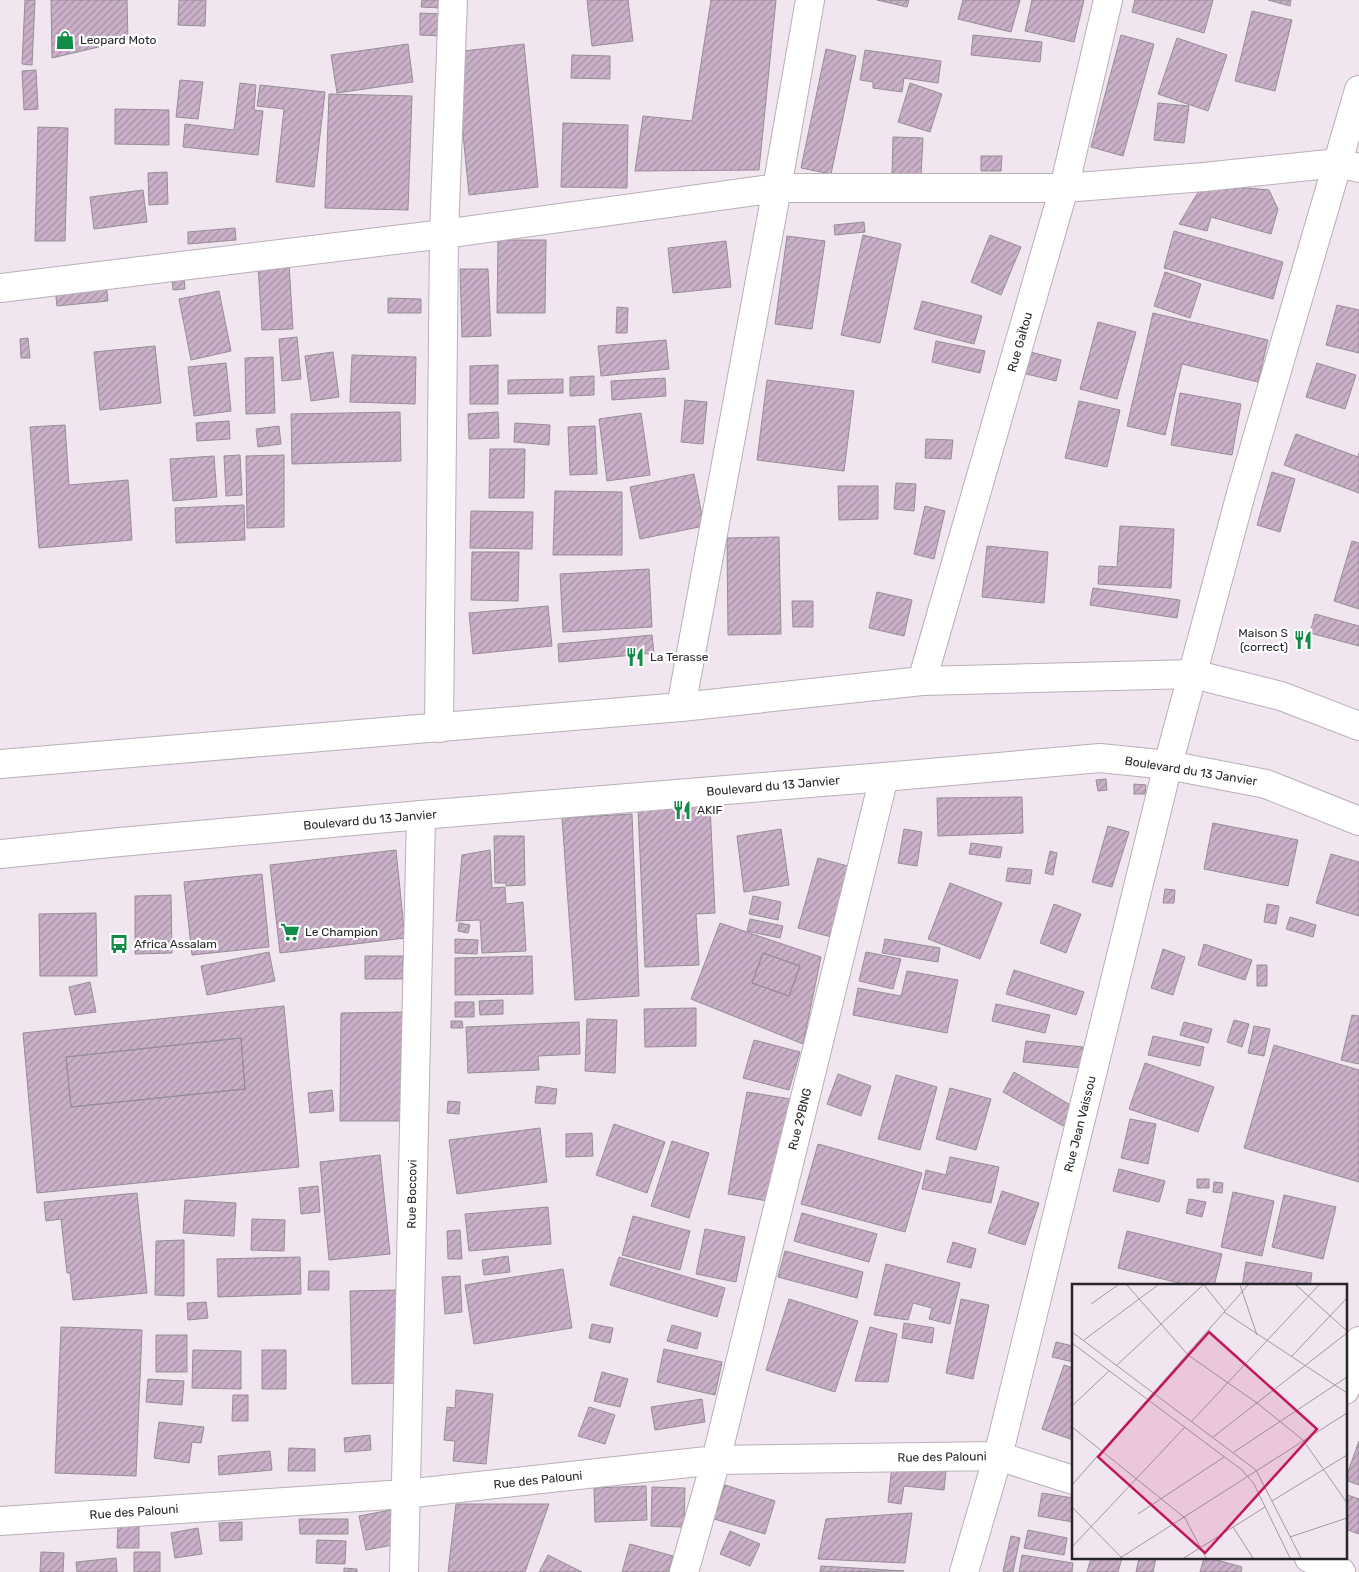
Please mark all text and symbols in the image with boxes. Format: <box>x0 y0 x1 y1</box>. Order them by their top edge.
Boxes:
shop icon: Leopard Moto <box>54 29 76 51</box>
place label: Leopard Moto <box>80 33 157 47</box>
street label: Rue GaÏtou <box>1005 310 1035 374</box>
place label: Maison S (correct) <box>1238 626 1288 654</box>
restaurant icon: Maison S (correct) <box>1292 629 1314 651</box>
restaurant icon: La Terasse <box>624 646 646 668</box>
place label: La Terasse <box>650 650 709 664</box>
street label: Boulevard du 13 Janvier <box>1124 754 1259 788</box>
street label: Boulevard du 13 Janvier <box>706 773 841 799</box>
restaurant icon: AKIF <box>671 799 693 821</box>
place label: AKIF <box>697 803 723 817</box>
street label: Boulevard du 13 Janvier <box>303 807 438 833</box>
supermarket icon: Le Champion <box>279 921 301 943</box>
place label: Le Champion <box>305 925 378 939</box>
bus stop icon: Africa Assalam <box>108 933 130 955</box>
place label: Africa Assalam <box>134 937 217 951</box>
street label: Rue Jean Vaissou <box>1061 1074 1099 1174</box>
street label: Rue 29BNG <box>786 1087 814 1151</box>
street label: Rue Boccovi <box>404 1159 420 1229</box>
inset map <box>1072 1284 1346 1560</box>
street label: Rue des Palouni <box>897 1449 987 1465</box>
street label: Rue des Palouni <box>493 1468 583 1492</box>
street label: Rue des Palouni <box>89 1502 179 1522</box>

